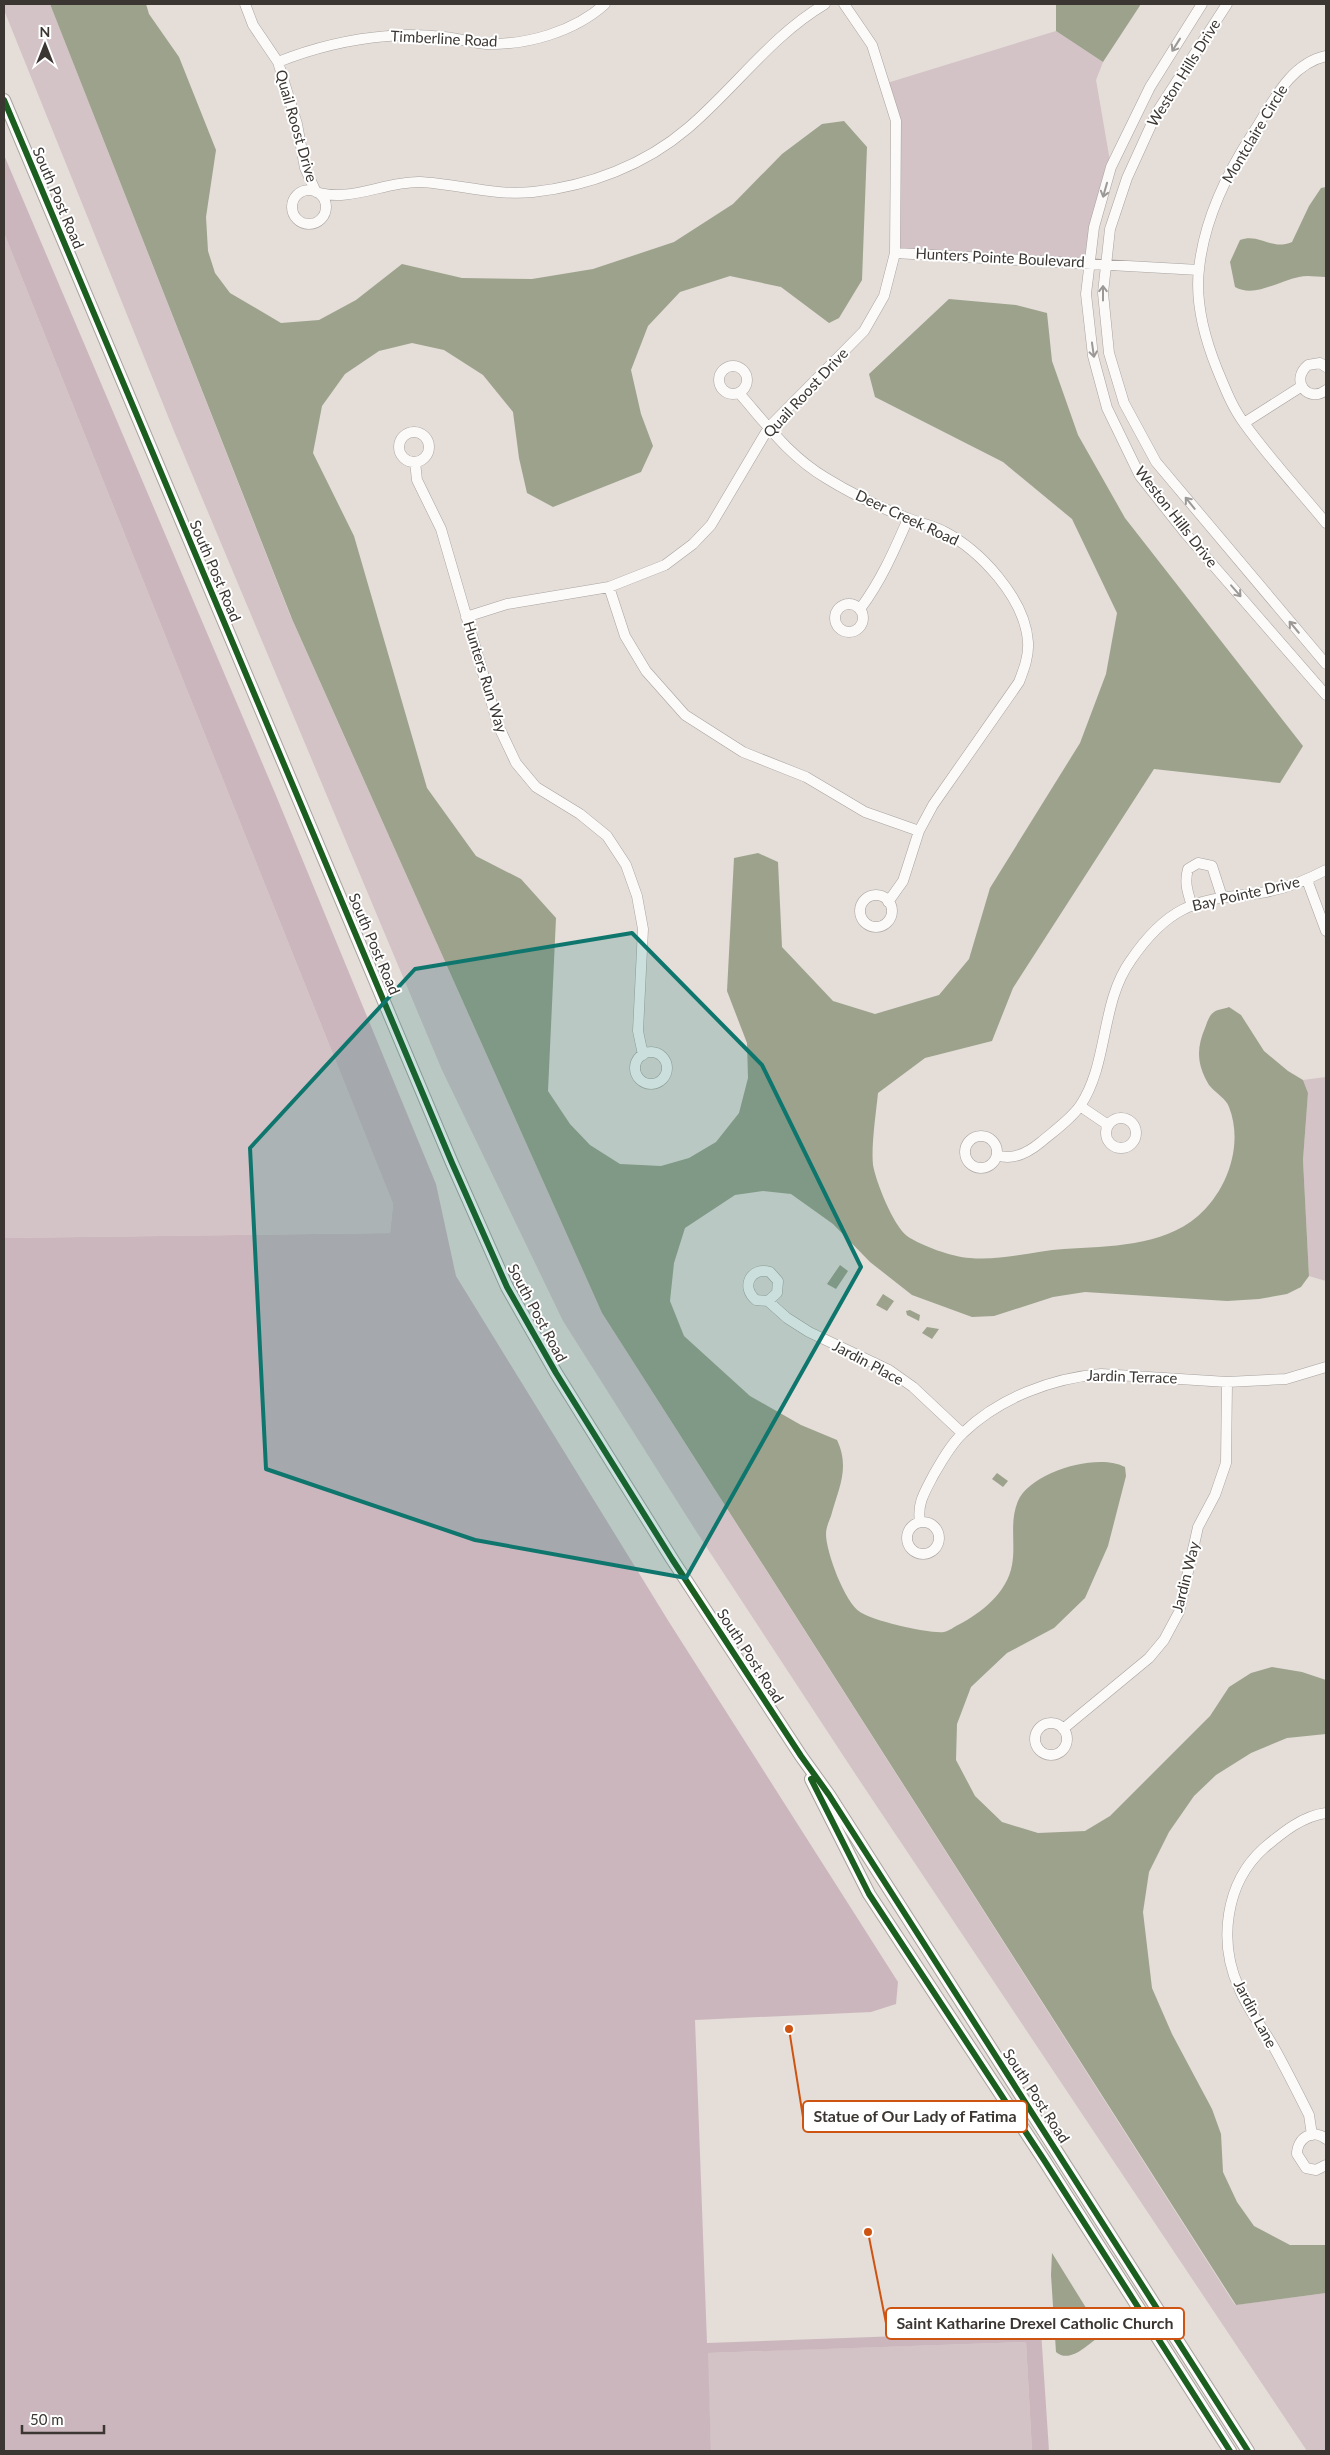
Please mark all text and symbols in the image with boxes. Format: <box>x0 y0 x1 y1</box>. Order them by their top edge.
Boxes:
street label: Weston Hills Drive <box>1143 15 1223 130</box>
north arrow <box>20 20 70 70</box>
text: N <box>40 23 50 40</box>
street label: Timberline Road <box>390 26 498 50</box>
one-way arrow <box>1171 38 1182 52</box>
street label: Quail Roost Drive <box>272 67 322 184</box>
street label: Montclaire Circle <box>1218 81 1291 186</box>
street label: South Post Road <box>29 144 88 251</box>
one-way arrow <box>1099 182 1109 198</box>
street label: Hunters Pointe Boulevard <box>915 244 1085 270</box>
one-way arrow <box>1098 286 1108 302</box>
one-way arrow <box>1088 342 1098 358</box>
street label: Quail Roost Drive <box>759 344 851 441</box>
street label: Weston Hills Drive <box>1132 462 1222 571</box>
street label: Deer Creek Road <box>853 485 962 549</box>
one-way arrow <box>1184 497 1195 510</box>
street label: South Post Road <box>186 517 245 624</box>
one-way arrow <box>1230 585 1241 598</box>
street label: Hunters Run Way <box>460 619 512 735</box>
one-way arrow <box>1289 621 1300 634</box>
street label: Bay Pointe Drive <box>1190 872 1301 914</box>
street label: South Post Road <box>345 890 404 997</box>
street label: South Post Road <box>504 1260 571 1365</box>
street label: Jardin Place <box>830 1336 907 1388</box>
street label: Jardin Terrace <box>1086 1365 1178 1387</box>
street label: Jardin Way <box>1168 1539 1203 1614</box>
street label: South Post Road <box>714 1605 788 1706</box>
street label: Jardin Lane <box>1230 1976 1281 2051</box>
street label: South Post Road <box>1000 2045 1074 2146</box>
callout: Statue of Our Lady of Fatima <box>803 2101 1027 2132</box>
text: Statue of Our Lady of Fatima <box>813 2106 1017 2125</box>
callout: Saint Katharine Drexel Catholic Church <box>886 2308 1184 2339</box>
text: Saint Katharine Drexel Catholic Church <box>896 2313 1174 2332</box>
scale bar <box>22 2402 105 2434</box>
text: 50 m <box>30 2410 64 2428</box>

